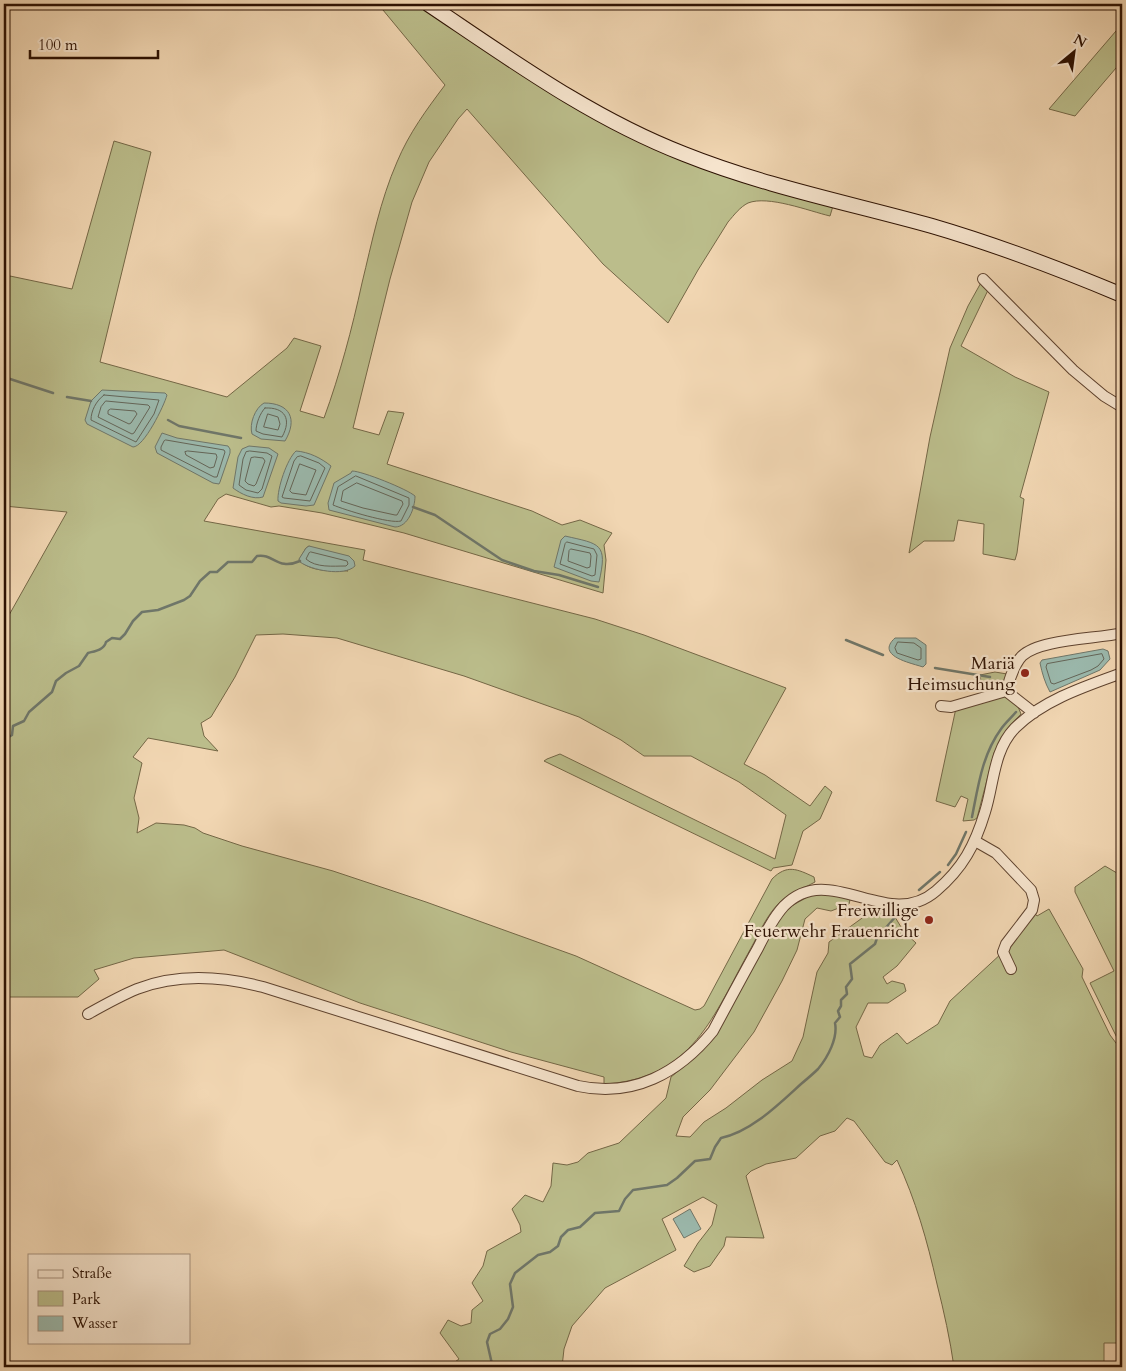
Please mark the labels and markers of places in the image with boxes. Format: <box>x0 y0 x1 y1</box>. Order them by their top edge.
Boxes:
place label: Mariä Heimsuchung <box>907 651 1016 697</box>
marker: Mariä Heimsuchung <box>1019 667 1031 679</box>
place label: Freiwillige Feuerwehr Frauenricht <box>744 898 919 944</box>
marker: Freiwillige Feuerwehr Frauenricht <box>923 914 935 926</box>

